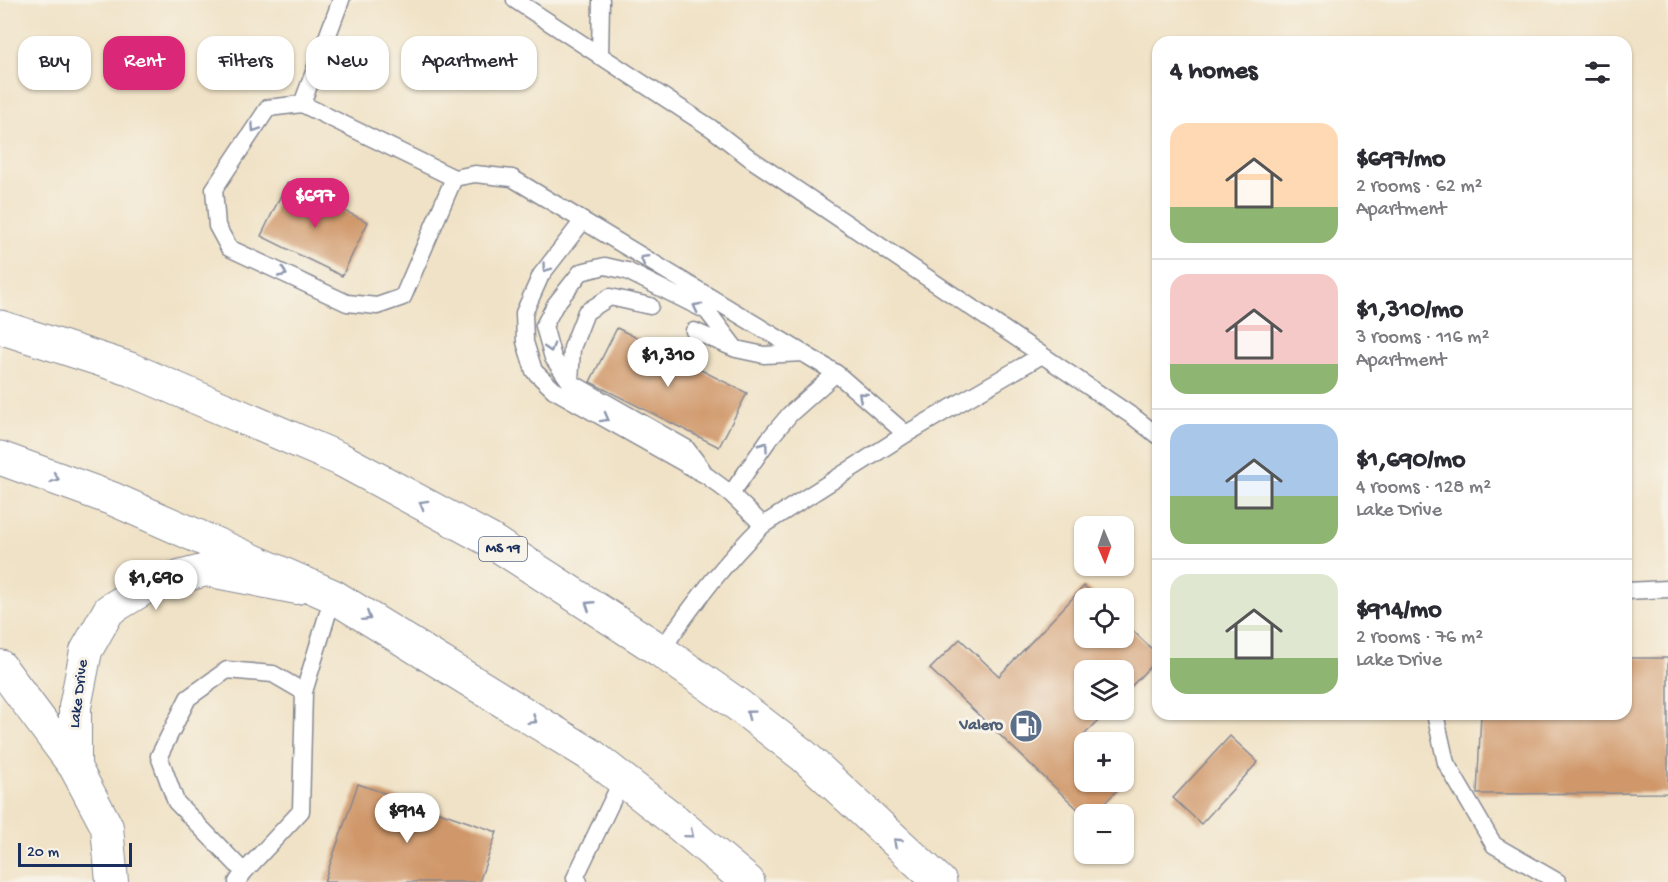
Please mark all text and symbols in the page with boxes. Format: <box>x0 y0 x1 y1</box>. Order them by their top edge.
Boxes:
chip: Buy <box>18 36 91 90</box>
chip: Rent <box>103 36 185 90</box>
chip: Filters <box>197 36 294 90</box>
chip: New <box>306 36 389 90</box>
chip: Apartment <box>401 36 537 90</box>
icon: filters <box>1581 56 1614 89</box>
text: 4 homes <box>1170 57 1257 88</box>
one-way arrow <box>251 121 262 132</box>
text: $697/mo <box>1356 145 1446 176</box>
icon: home <box>1218 147 1290 219</box>
text: 2 rooms · 62 m² <box>1356 176 1483 199</box>
pin: $697 <box>279 178 351 229</box>
text: $697 <box>295 186 335 209</box>
text: Apartment <box>1356 199 1446 222</box>
one-way arrow <box>640 254 650 266</box>
one-way arrow <box>543 262 554 273</box>
one-way arrow <box>276 266 287 278</box>
text: $1,310/mo <box>1356 296 1463 327</box>
icon: home <box>1218 298 1290 370</box>
one-way arrow <box>693 302 704 314</box>
text: 3 rooms · 116 m² <box>1356 327 1489 350</box>
pin: $1,310 <box>619 337 717 388</box>
one-way arrow <box>543 342 555 353</box>
text: $1,310 <box>641 345 695 368</box>
text: Apartment <box>1356 350 1446 373</box>
one-way arrow <box>858 392 869 403</box>
one-way arrow <box>599 411 609 422</box>
one-way arrow <box>757 442 768 453</box>
text: $1,690/mo <box>1356 446 1466 477</box>
icon: home <box>1218 448 1290 520</box>
one-way arrow <box>49 471 60 483</box>
text: 4 rooms · 128 m² <box>1356 477 1491 500</box>
one-way arrow <box>418 500 429 511</box>
text: Lake Drive <box>1356 500 1442 523</box>
north arrow <box>1074 516 1134 576</box>
map controls <box>1074 516 1134 864</box>
road number: MS 19 <box>479 537 527 561</box>
pin: $1,690 <box>107 560 205 611</box>
text: $1,690 <box>129 568 183 591</box>
button: locate <box>1074 588 1134 648</box>
text: $914/mo <box>1356 596 1442 627</box>
icon: home <box>1218 598 1290 670</box>
one-way arrow <box>585 601 596 612</box>
one-way arrow <box>361 609 371 621</box>
text: 2 rooms · 76 m² <box>1356 627 1483 650</box>
text: Lake Drive <box>1356 650 1442 673</box>
street label: Lake Drive <box>66 658 94 729</box>
button: layers <box>1074 660 1134 720</box>
fuel station icon: Valero <box>1008 708 1044 744</box>
one-way arrow <box>746 711 757 722</box>
one-way arrow <box>527 712 537 724</box>
place label: Valero <box>958 717 1004 736</box>
button: + <box>1074 732 1134 792</box>
pin: $914 <box>371 793 443 844</box>
text: $914 <box>389 801 425 824</box>
button: − <box>1074 804 1134 864</box>
one-way arrow <box>683 827 694 838</box>
one-way arrow <box>894 838 904 849</box>
scale bar <box>18 840 132 868</box>
text: 20 m <box>27 844 59 863</box>

